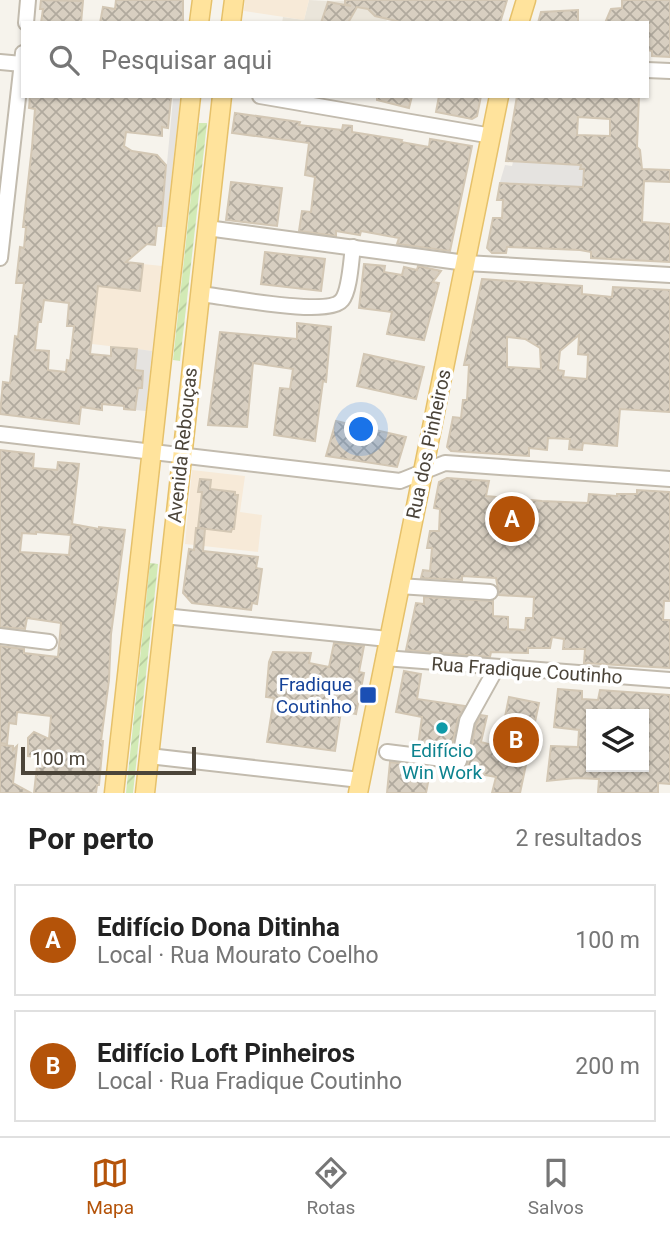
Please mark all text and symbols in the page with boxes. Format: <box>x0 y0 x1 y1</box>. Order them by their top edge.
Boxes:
search box <box>21 21 649 98</box>
icon: search <box>45 41 83 79</box>
text: Pesquisar aqui <box>101 45 272 75</box>
street label: Avenida Rebouças <box>163 366 202 524</box>
street label: Rua dos Pinheiros <box>401 367 456 521</box>
your location <box>344 412 378 446</box>
pin: A <box>489 493 535 545</box>
street label: Rua Fradique Coutinho <box>431 652 623 689</box>
place label: Fradique Coutinho <box>276 673 352 718</box>
marker: Fradique Coutinho <box>358 685 378 705</box>
map controls <box>586 709 649 772</box>
button: layers <box>586 709 649 772</box>
pin: B <box>493 714 539 766</box>
marker: Edifício Win Work <box>434 720 450 736</box>
place label: Edifício Win Work <box>402 739 482 784</box>
scale bar <box>21 744 196 776</box>
text: 100 m <box>32 747 85 770</box>
text: Por perto <box>28 821 154 856</box>
text: 2 resultados <box>515 825 642 852</box>
text: Edifício Dona Ditinha <box>97 912 340 942</box>
text: A <box>45 927 61 954</box>
text: 100 m <box>575 927 640 954</box>
text: Local · Rua Mourato Coelho <box>97 942 379 969</box>
text: Edifício Loft Pinheiros <box>97 1038 355 1068</box>
text: B <box>46 1053 60 1080</box>
text: 200 m <box>575 1053 640 1080</box>
text: Local · Rua Fradique Coutinho <box>97 1068 402 1095</box>
tab: Mapa <box>86 1154 134 1219</box>
tab: Rotas <box>307 1154 355 1219</box>
tab: Salvos <box>528 1154 584 1219</box>

